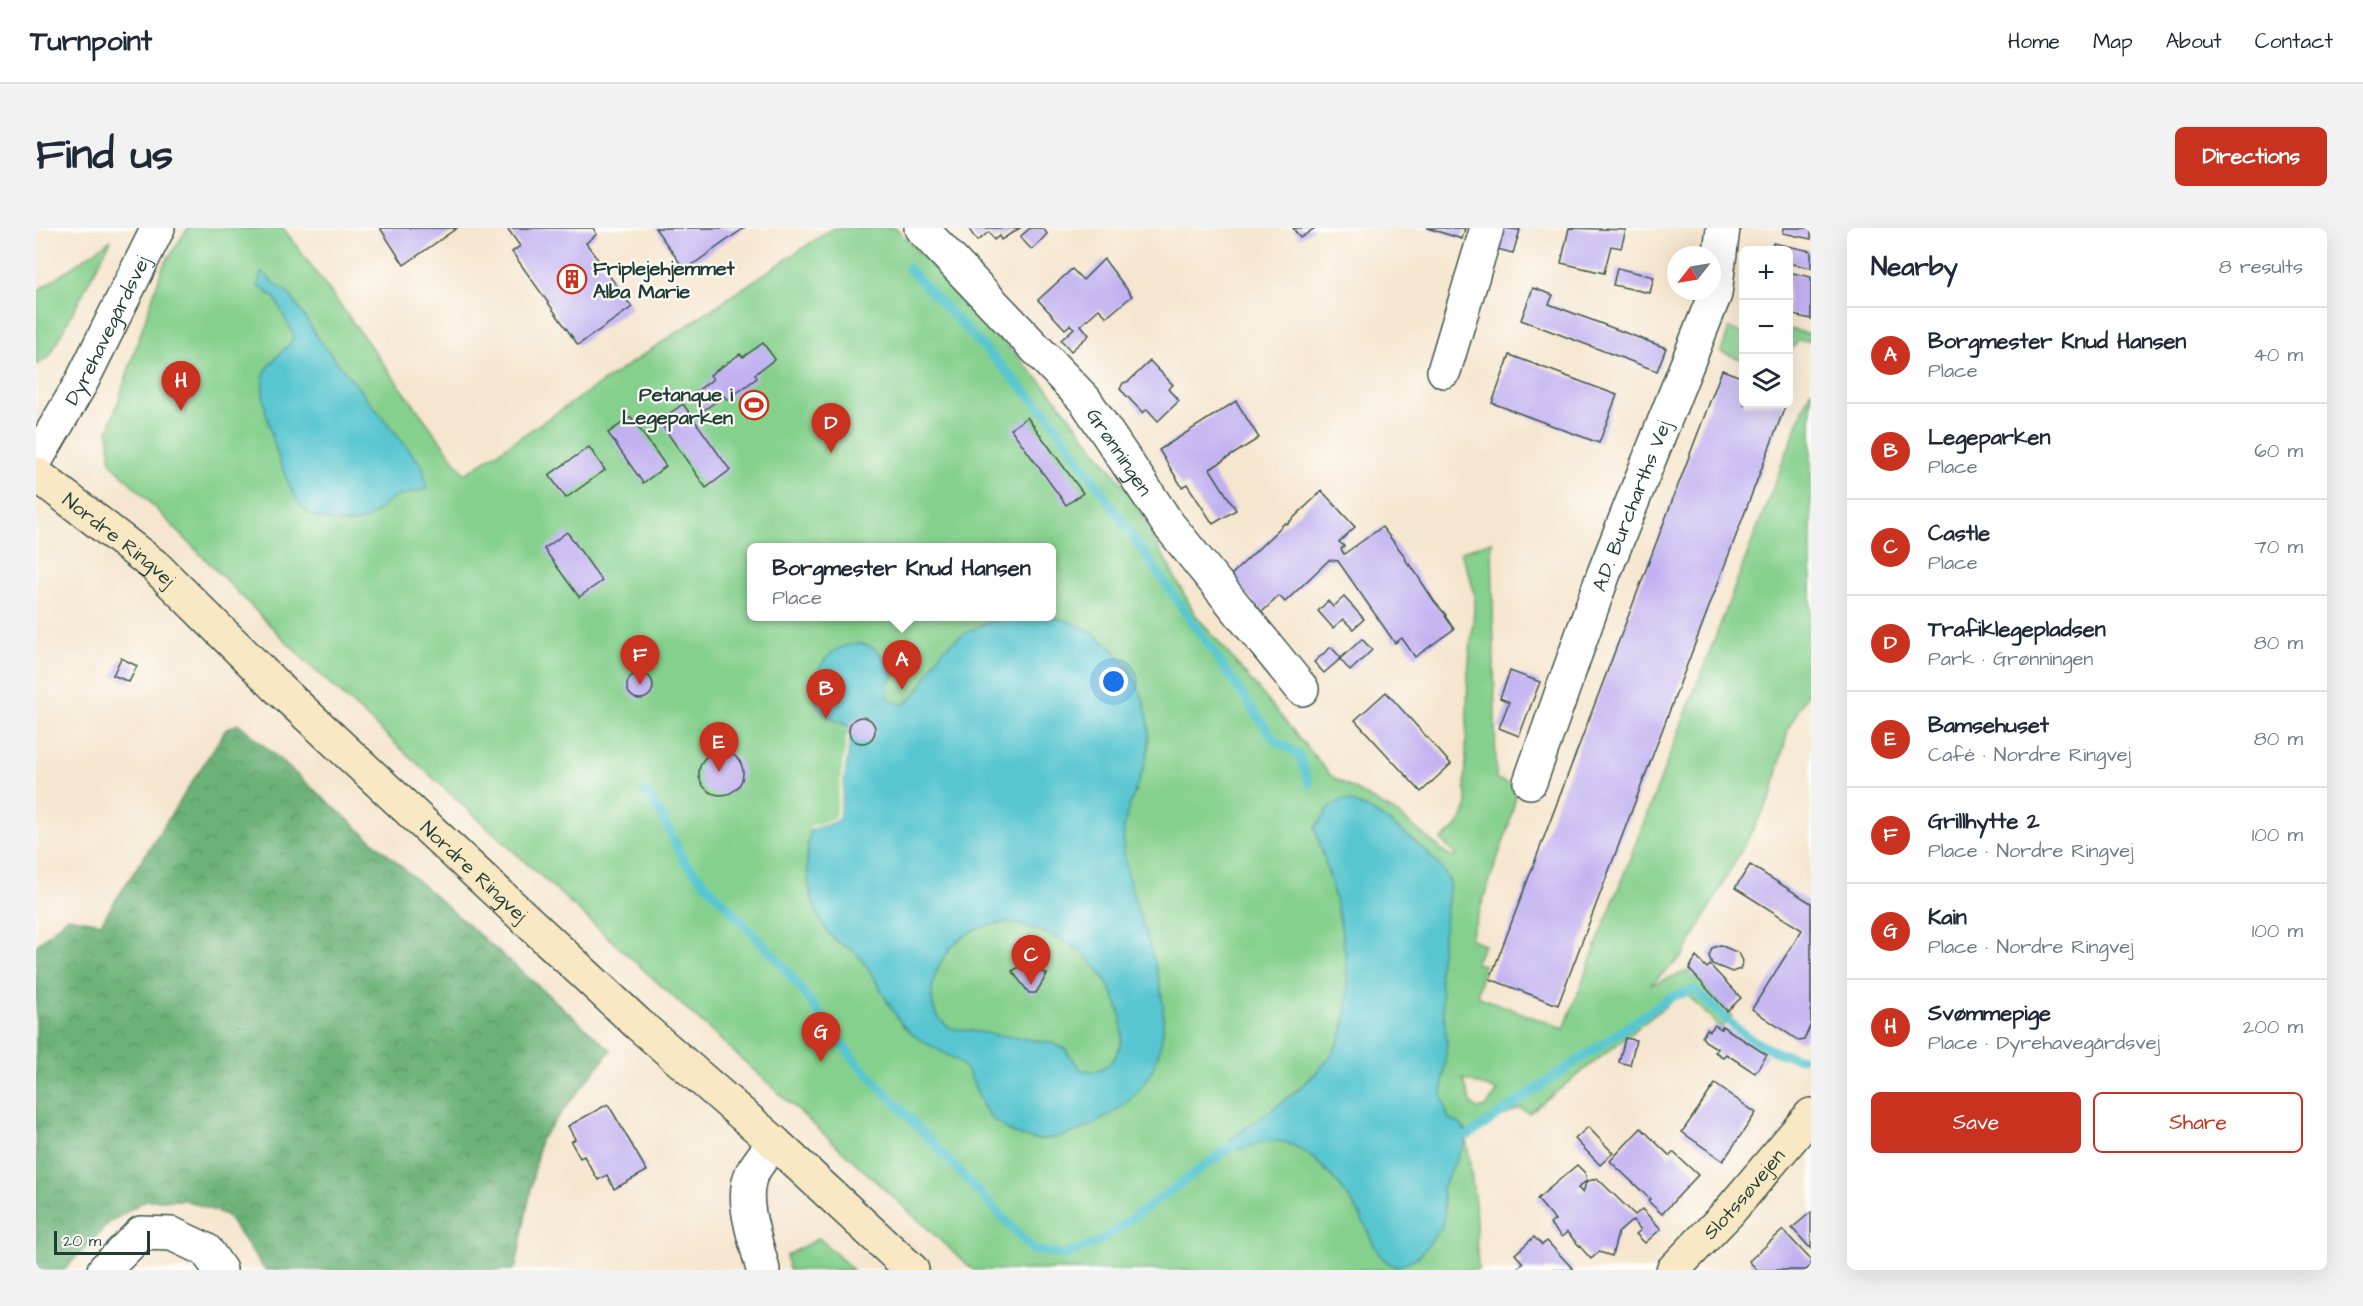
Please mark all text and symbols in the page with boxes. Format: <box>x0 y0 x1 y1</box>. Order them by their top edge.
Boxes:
text: Turnpoint <box>30 22 152 61</box>
text: Home <box>2008 27 2060 56</box>
text: Map <box>2093 27 2133 56</box>
text: About <box>2166 27 2222 56</box>
text: Contact <box>2255 27 2333 56</box>
text: Find us <box>36 127 173 185</box>
button: Directions <box>2175 127 2327 186</box>
north arrow <box>1667 246 1721 300</box>
map controls <box>1739 246 1793 408</box>
button: + <box>1739 246 1793 300</box>
text: Nearby <box>1871 249 1958 285</box>
street label: Dyrehavegårdsvej <box>58 251 157 410</box>
text: 8 results <box>2219 253 2303 281</box>
place label: Friplejehjemmet Alba Marie <box>593 255 736 306</box>
building icon: Friplejehjemmet Alba Marie <box>556 263 588 295</box>
button: − <box>1739 300 1793 354</box>
text: Borgmester Knud Hansen <box>1928 326 2186 357</box>
text: A <box>1884 341 1897 369</box>
text: 40 m <box>2253 341 2303 369</box>
button: layers <box>1739 354 1793 408</box>
text: Place <box>1928 357 1978 385</box>
pin: H <box>162 362 200 411</box>
place label: Petanque i Legeparken <box>622 381 734 433</box>
sports icon: Petanque i Legeparken <box>738 389 770 421</box>
street label: Grønningen <box>1079 403 1158 502</box>
pin: D <box>812 404 850 453</box>
street label: A.D. Burcharths Vej <box>1586 416 1678 595</box>
text: Legeparken <box>1928 422 2050 453</box>
text: B <box>1883 437 1898 465</box>
text: 60 m <box>2254 437 2303 465</box>
text: Place <box>1928 453 1978 481</box>
street label: Nordre Ringvej <box>56 487 182 594</box>
text: Castle <box>1928 518 1990 549</box>
text: C <box>1883 533 1898 561</box>
text: 70 m <box>2255 533 2303 561</box>
popup <box>747 543 1056 621</box>
text: Place <box>1928 549 1978 577</box>
text: Borgmester Knud Hansen <box>772 553 1031 584</box>
text: Place <box>772 584 822 612</box>
text: Trafiklegepladsen <box>1928 614 2106 645</box>
text: D <box>1884 629 1897 657</box>
text: 80 m <box>2254 629 2303 657</box>
pin: F <box>620 636 660 685</box>
pin: A <box>882 640 922 690</box>
text: Park · Grønningen <box>1928 645 2093 673</box>
your location <box>1099 667 1128 696</box>
pin: B <box>806 670 846 719</box>
text: Bamsehuset <box>1928 710 2049 741</box>
pin: E <box>700 722 738 772</box>
text: E <box>1885 725 1896 753</box>
text: 80 m <box>2254 725 2303 753</box>
text: Café · Nordre Ringvej <box>1928 741 2131 769</box>
text: Grillhytte 2 <box>1928 806 2040 837</box>
street label: Nordre Ringvej <box>414 815 534 929</box>
text: F <box>1884 821 1897 849</box>
text: 100 m <box>2252 821 2303 849</box>
text: Place · Nordre Ringvej <box>1928 837 2134 865</box>
text: Kain <box>1928 902 1967 933</box>
text: G <box>1884 917 1897 945</box>
text: 100 m <box>2252 917 2303 945</box>
text: Place · Nordre Ringvej <box>1928 933 2134 961</box>
pin: C <box>1012 936 1050 985</box>
text: Svømmepige <box>1928 998 2051 1029</box>
pin: G <box>802 1012 840 1062</box>
text: H <box>1884 1013 1897 1041</box>
text: 200 m <box>2243 1013 2303 1041</box>
text: Place · Dyrehavegårdsvej <box>1928 1029 2160 1057</box>
button: Save <box>1871 1092 2081 1153</box>
button: Share <box>2093 1092 2303 1153</box>
street label: Slotssøvejen <box>1697 1143 1792 1246</box>
scale bar <box>54 1228 150 1256</box>
text: 20 m <box>63 1230 101 1252</box>

